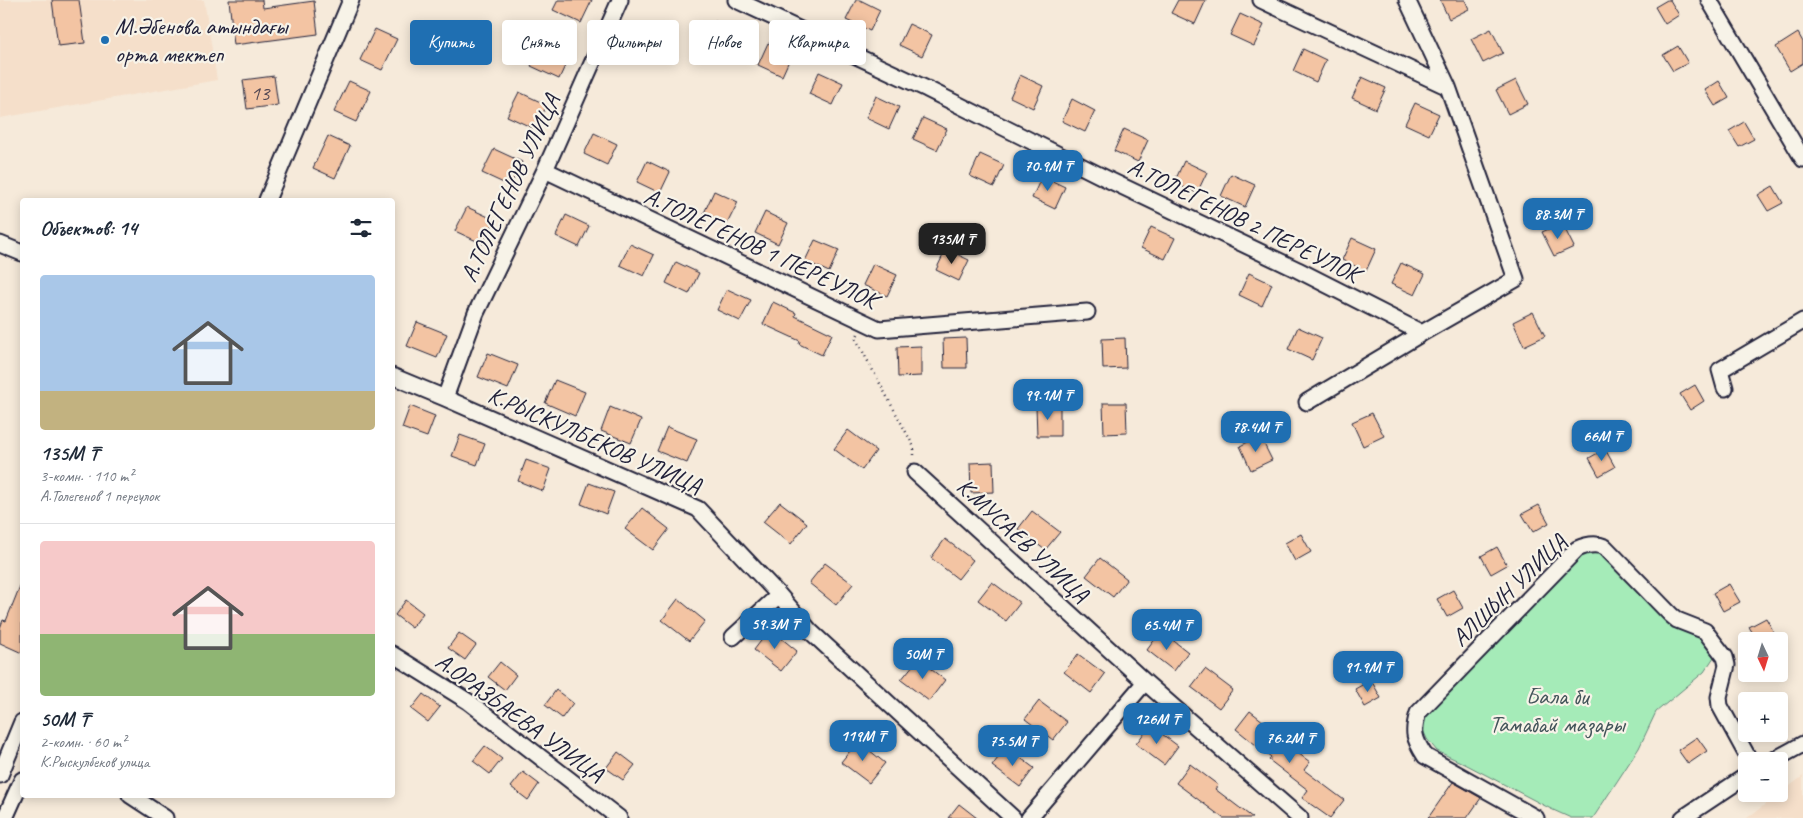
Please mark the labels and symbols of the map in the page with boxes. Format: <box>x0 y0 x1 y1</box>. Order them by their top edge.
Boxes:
place label: М.Әбенова атындағы орта мектеп <box>115 11 290 69</box>
marker: М.Әбенова атындағы орта мектеп <box>99 34 111 46</box>
house number: 13 <box>251 80 271 106</box>
street label: А.ТОЛЕГЕНОВ УЛИЦА <box>453 89 567 287</box>
pin: 70.9M ₸ <box>1002 150 1094 192</box>
street label: А.ТОЛЕГЕНОВ 2 ПЕРЕУЛОК <box>1123 151 1369 291</box>
street label: А.ТОЛЕГЕНОВ 1 ПЕРЕУЛОК <box>640 181 887 317</box>
pin: 88.3M ₸ <box>1512 198 1604 240</box>
pin: 135M ₸ <box>911 222 993 265</box>
pin: 99.1M ₸ <box>1002 378 1094 421</box>
street label: К.РЫСКУЛБЕКОВ УЛИЦА <box>484 379 707 501</box>
pin: 78.4M ₸ <box>1210 410 1302 453</box>
pin: 66M ₸ <box>1567 420 1637 462</box>
street label: К.МУСАЕВ УЛИЦА <box>951 471 1096 610</box>
street label: АЛШЫН УЛИЦА <box>1445 527 1574 653</box>
pin: 59.3M ₸ <box>729 608 821 650</box>
pin: 65.4M ₸ <box>1121 608 1213 651</box>
north arrow <box>1738 632 1788 682</box>
pin: 50M ₸ <box>888 638 958 680</box>
street label: А.ОРАЗБАЕВА УЛИЦА <box>430 646 611 789</box>
pin: 91.9M ₸ <box>1322 650 1414 693</box>
park label: Бала би Тамабай мазары <box>1489 681 1627 739</box>
pin: 126M ₸ <box>1116 702 1198 745</box>
pin: 119M ₸ <box>822 720 904 762</box>
pin: 76.2M ₸ <box>1244 722 1336 764</box>
pin: 75.5M ₸ <box>967 724 1059 767</box>

